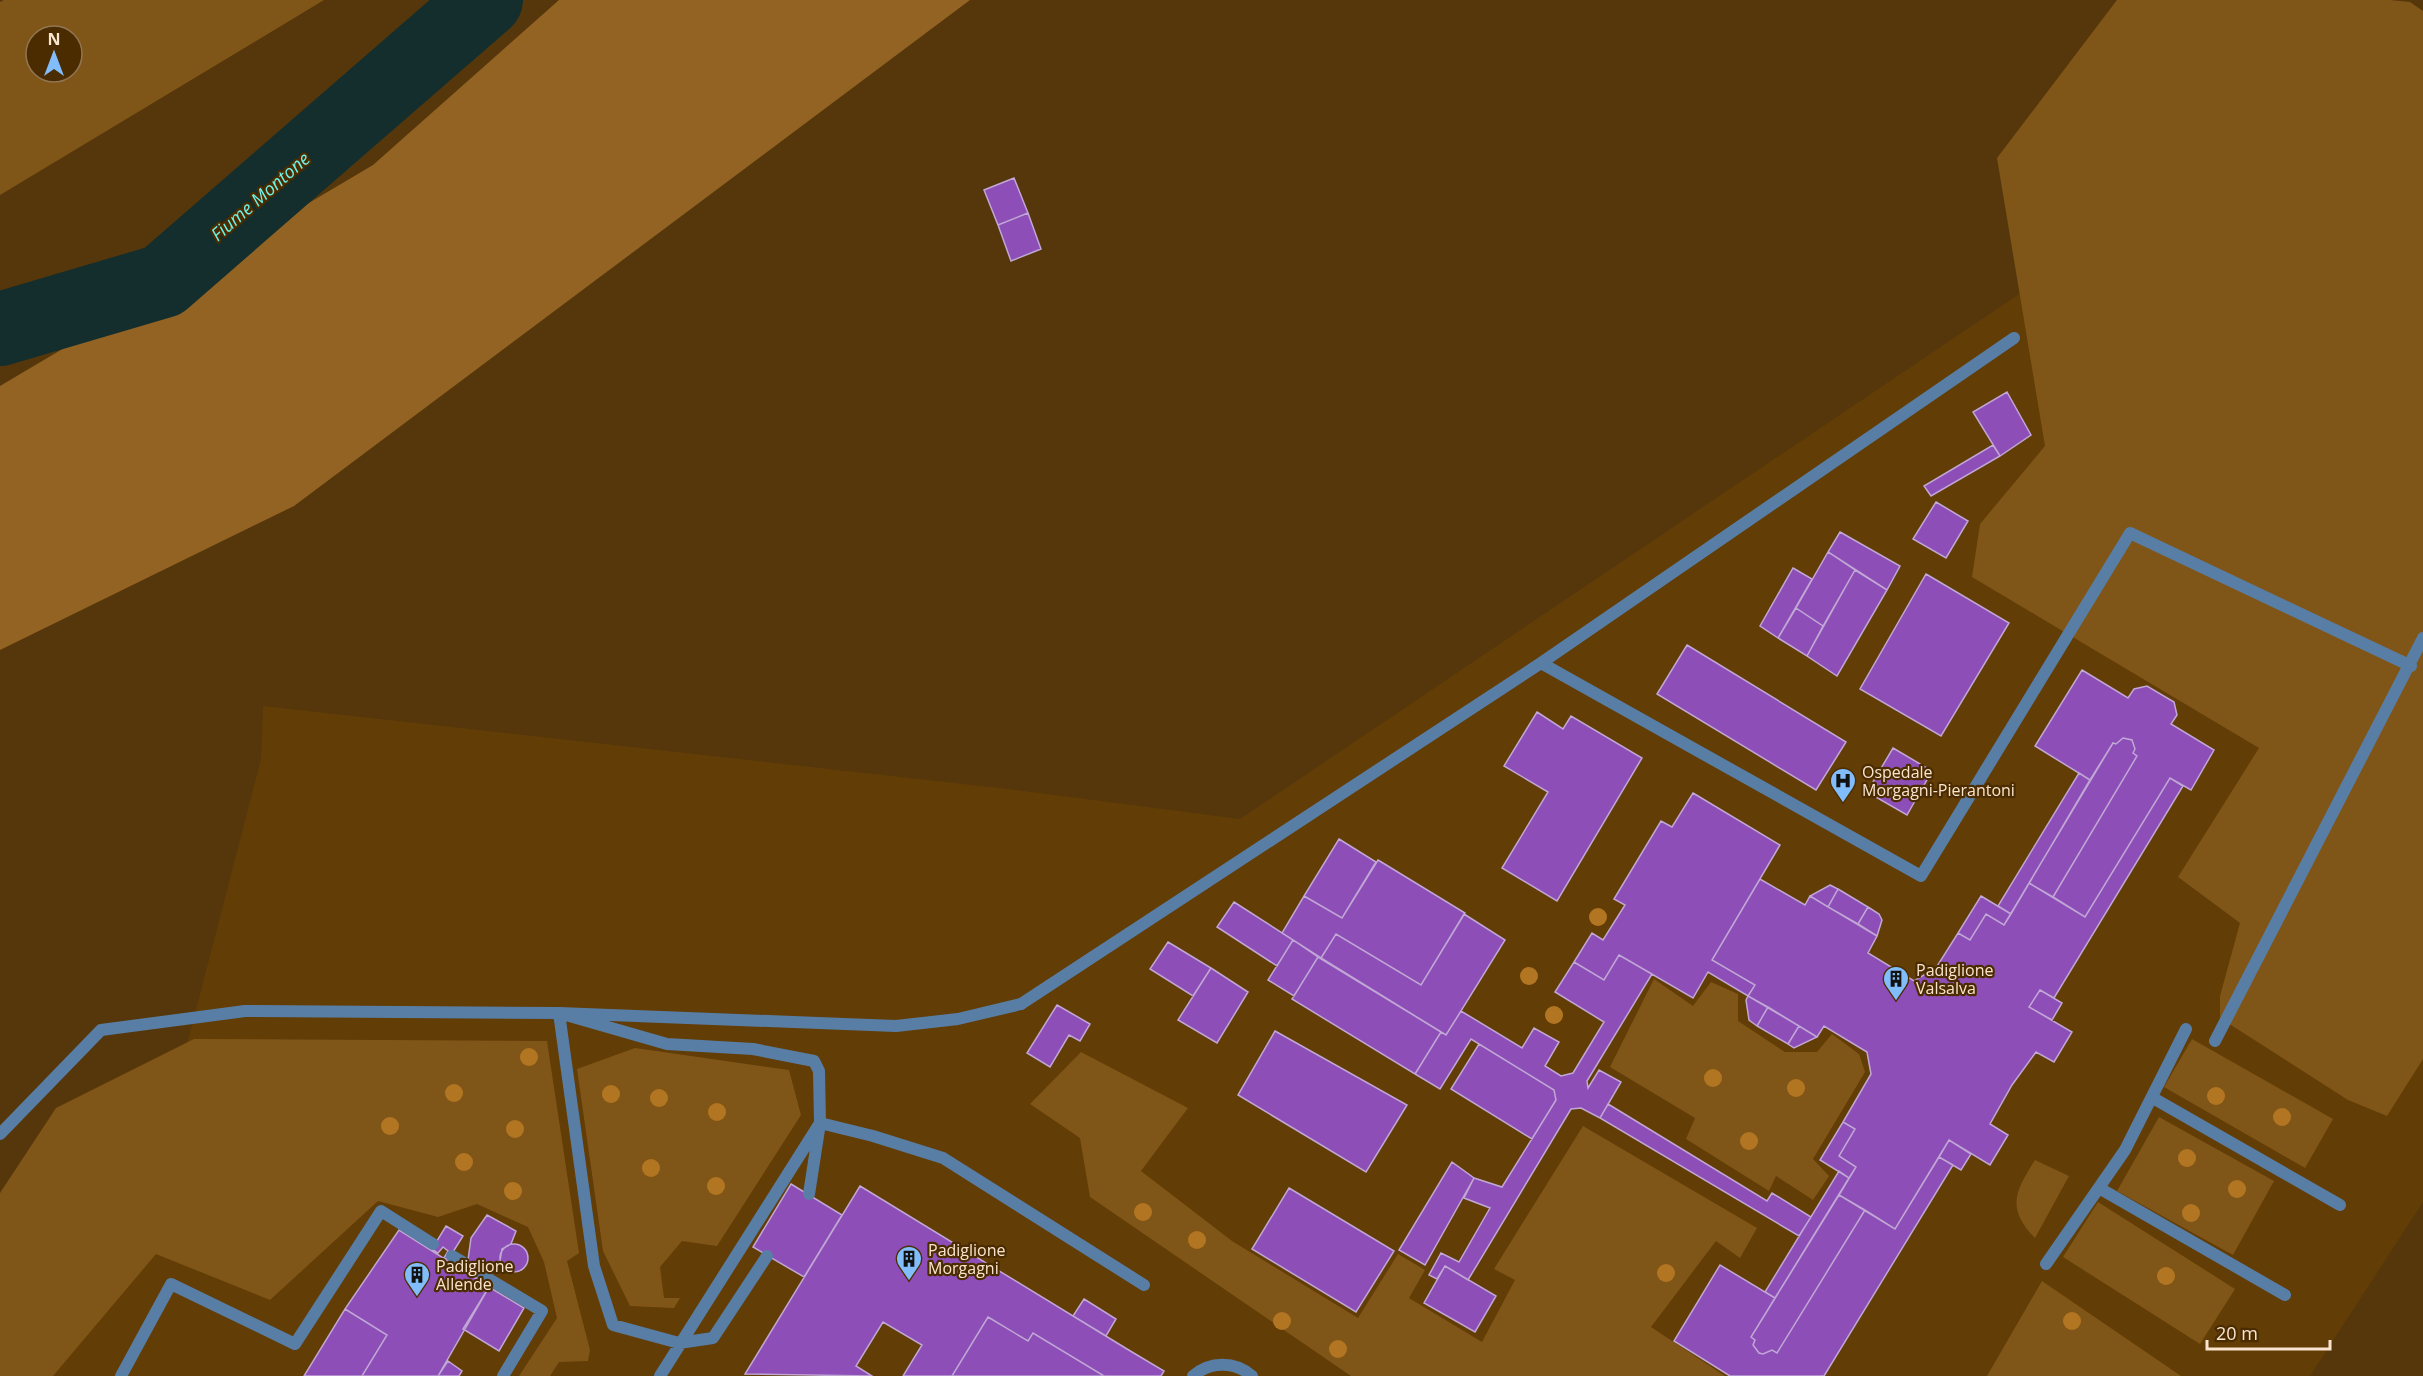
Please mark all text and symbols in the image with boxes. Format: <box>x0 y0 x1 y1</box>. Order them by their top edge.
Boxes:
north arrow <box>24 24 84 84</box>
text: N <box>47 28 61 50</box>
water label: Fiume Montone <box>205 146 315 246</box>
place label: Ospedale Morgagni-Pierantoni <box>1862 761 2015 801</box>
hospital icon: Ospedale Morgagni-Pierantoni <box>1828 766 1858 804</box>
place label: Padiglione Valsalva <box>1916 959 1994 999</box>
building icon: Padiglione Valsalva <box>1881 964 1911 1002</box>
place label: Padiglione Morgagni <box>928 1239 1006 1279</box>
building icon: Padiglione Morgagni <box>894 1244 924 1282</box>
place label: Padiglione Allende <box>436 1255 514 1295</box>
building icon: Padiglione Allende <box>402 1260 432 1298</box>
scale bar <box>2207 1313 2330 1351</box>
text: 20 m <box>2216 1321 2258 1345</box>

